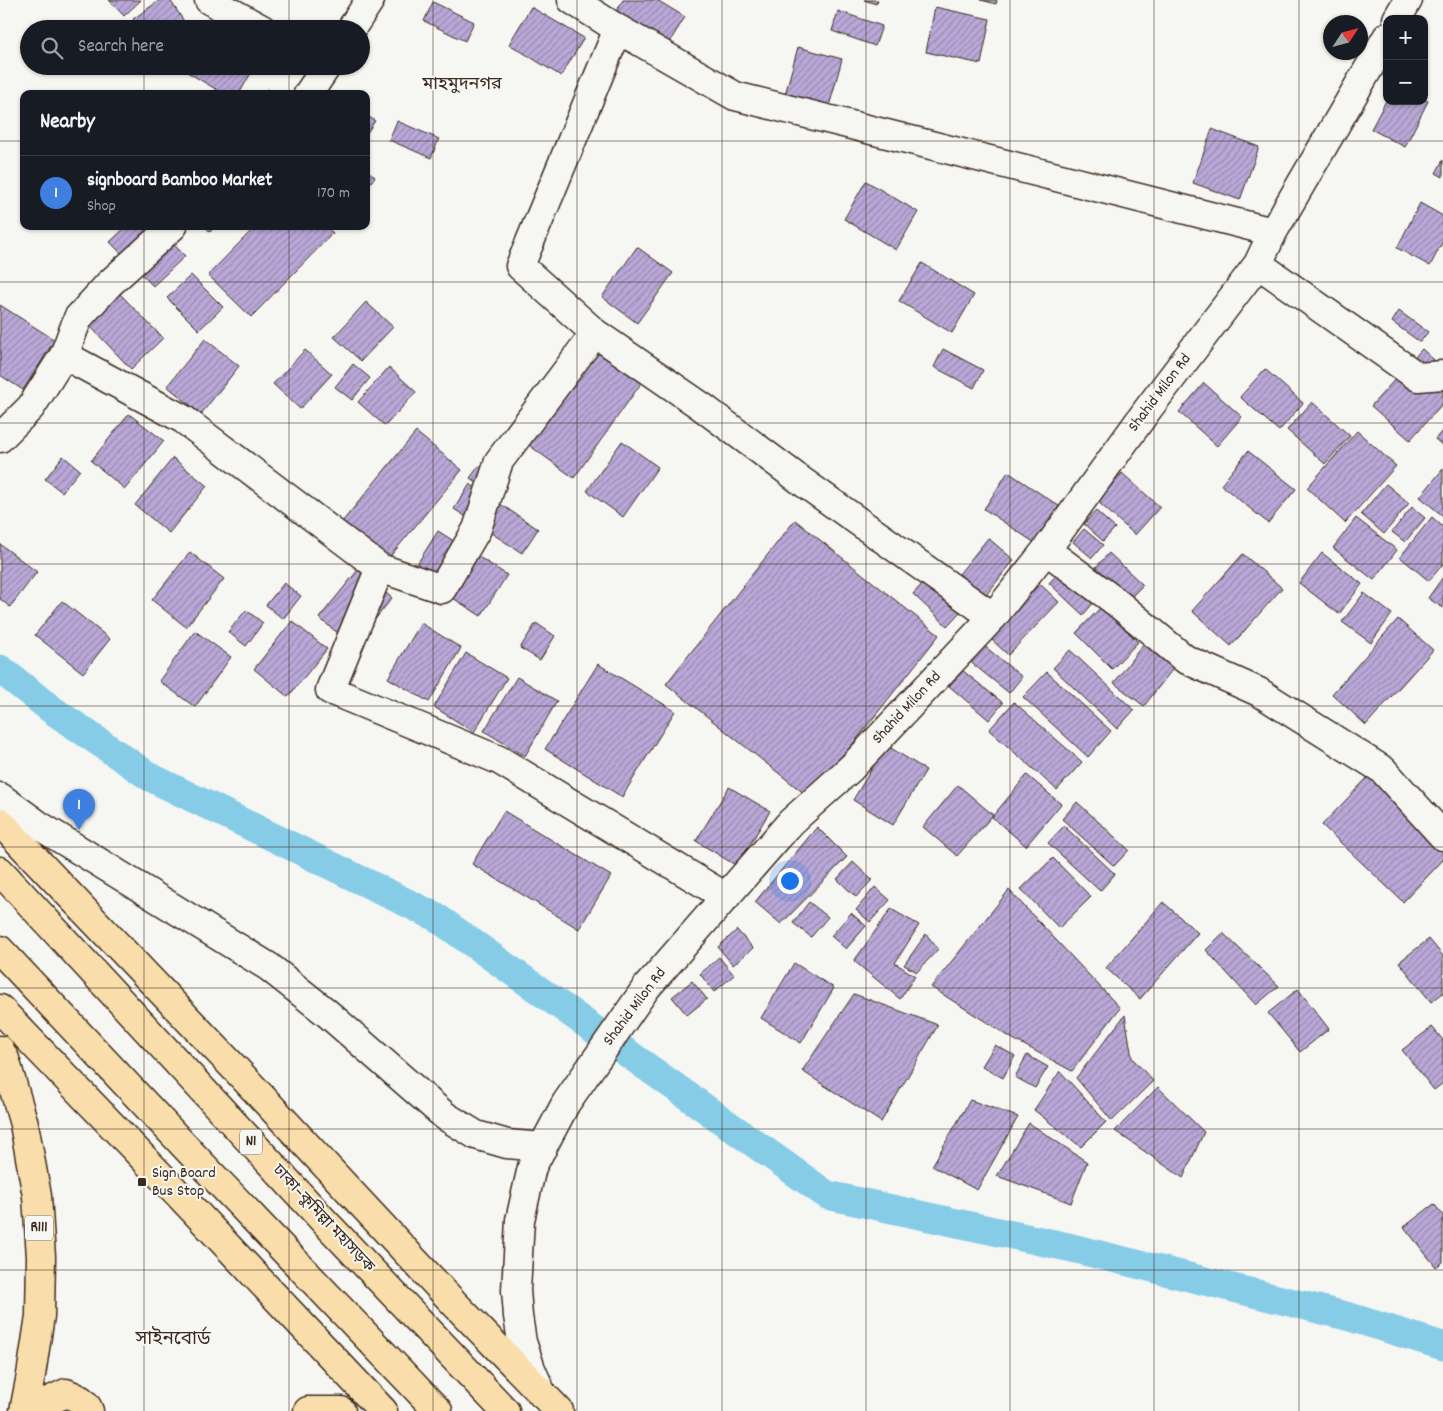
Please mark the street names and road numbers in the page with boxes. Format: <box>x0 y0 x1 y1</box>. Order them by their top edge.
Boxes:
street label: Shahid Milon Rd <box>1123 349 1197 437</box>
street label: Shahid Milon Rd <box>867 666 947 750</box>
street label: Shahid Milon Rd <box>598 963 672 1051</box>
road number: N1 <box>240 1130 262 1154</box>
street label: ঢাকা–কুমিল্লা মহাসড়ক <box>266 1159 380 1279</box>
road number: R111 <box>25 1216 53 1240</box>

